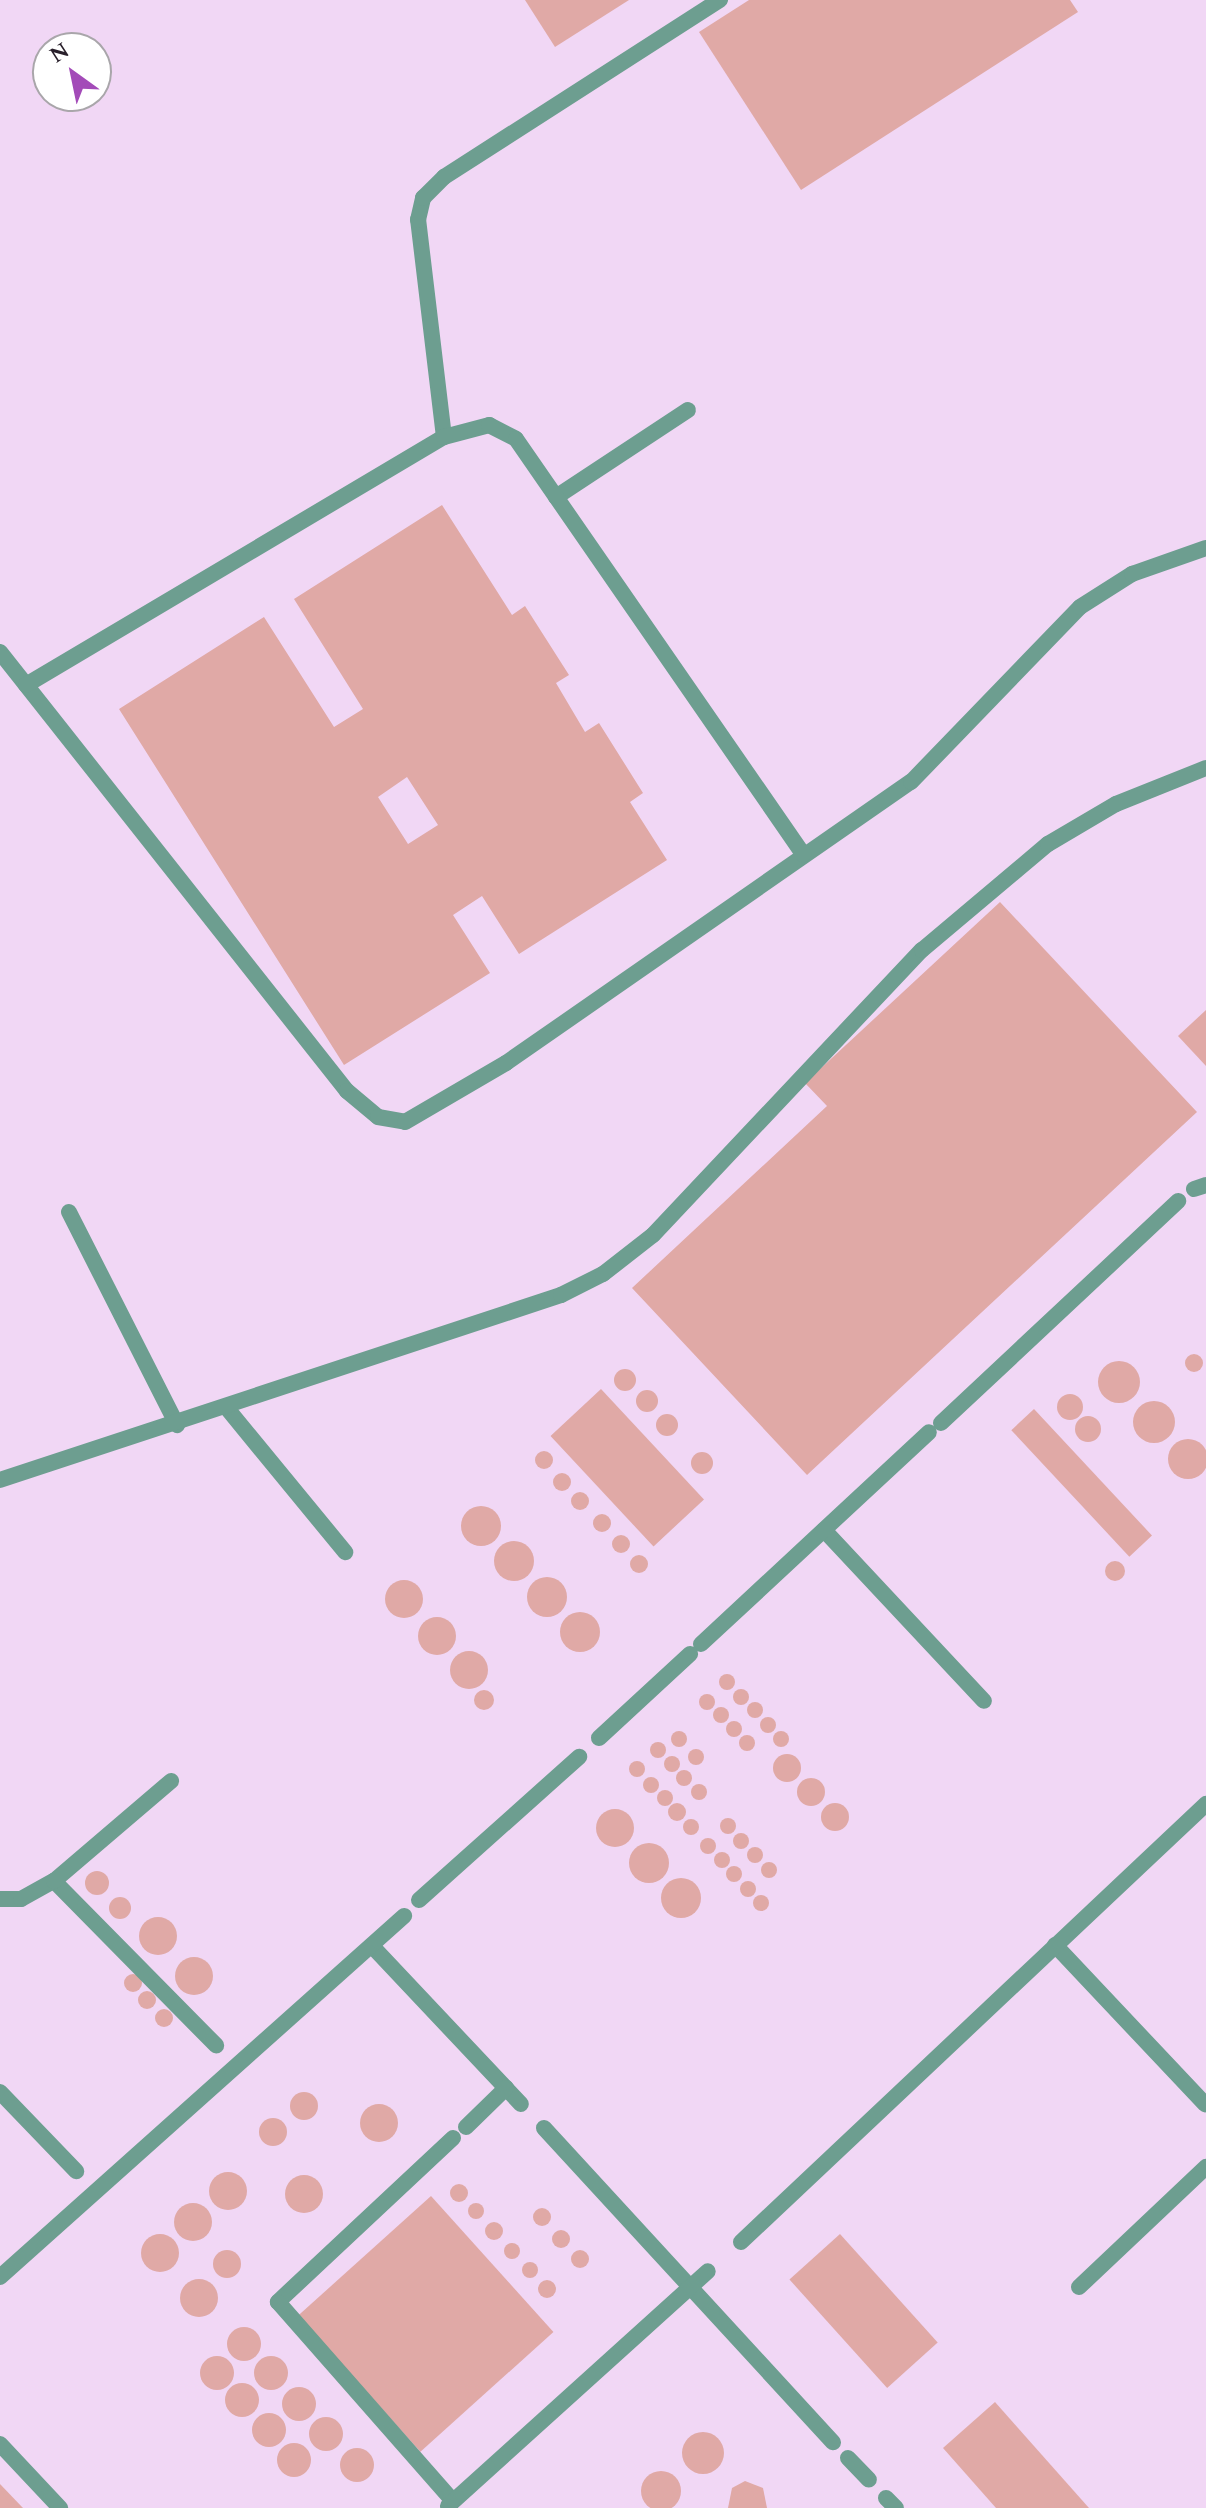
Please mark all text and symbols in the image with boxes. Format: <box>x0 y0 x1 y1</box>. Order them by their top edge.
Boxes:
north arrow <box>32 32 112 112</box>
text: N <box>43 34 76 72</box>

